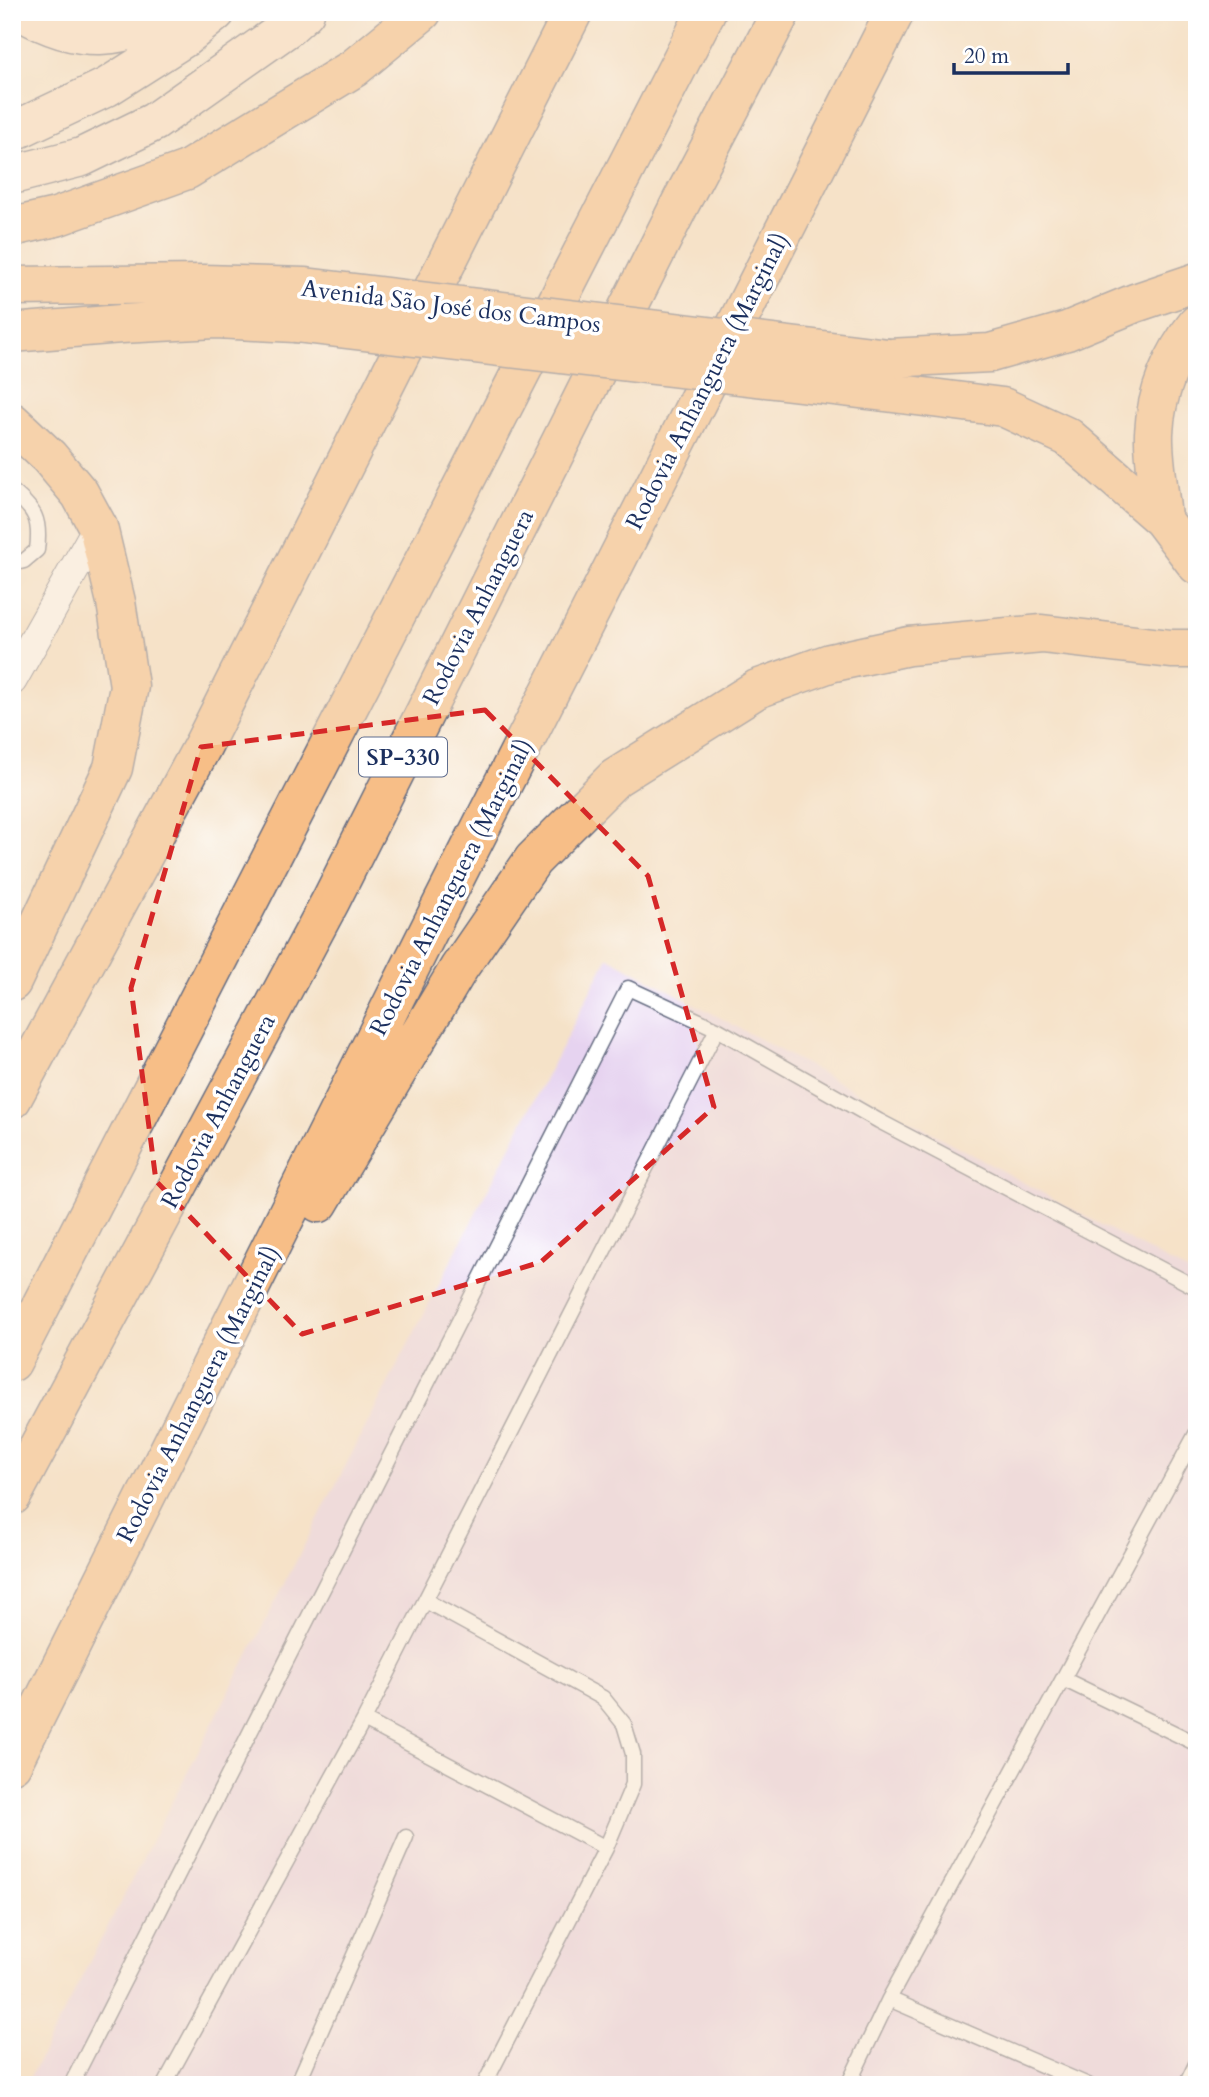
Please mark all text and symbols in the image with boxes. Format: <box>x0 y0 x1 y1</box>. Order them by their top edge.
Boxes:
scale bar <box>954 32 1067 76</box>
text: 20 m <box>964 42 1009 71</box>
street label: Rodovia Anhanguera (Marginal) <box>618 227 797 535</box>
street label: Avenida São José dos Campos <box>299 272 603 341</box>
street label: Rodovia Anhanguera <box>415 503 542 711</box>
street label: Rodovia Anhanguera (Marginal) <box>362 733 541 1041</box>
road number: SP-330 <box>359 737 447 776</box>
street label: Rodovia Anhanguera <box>153 1008 284 1214</box>
street label: Rodovia Anhanguera (Marginal) <box>109 1240 288 1548</box>

